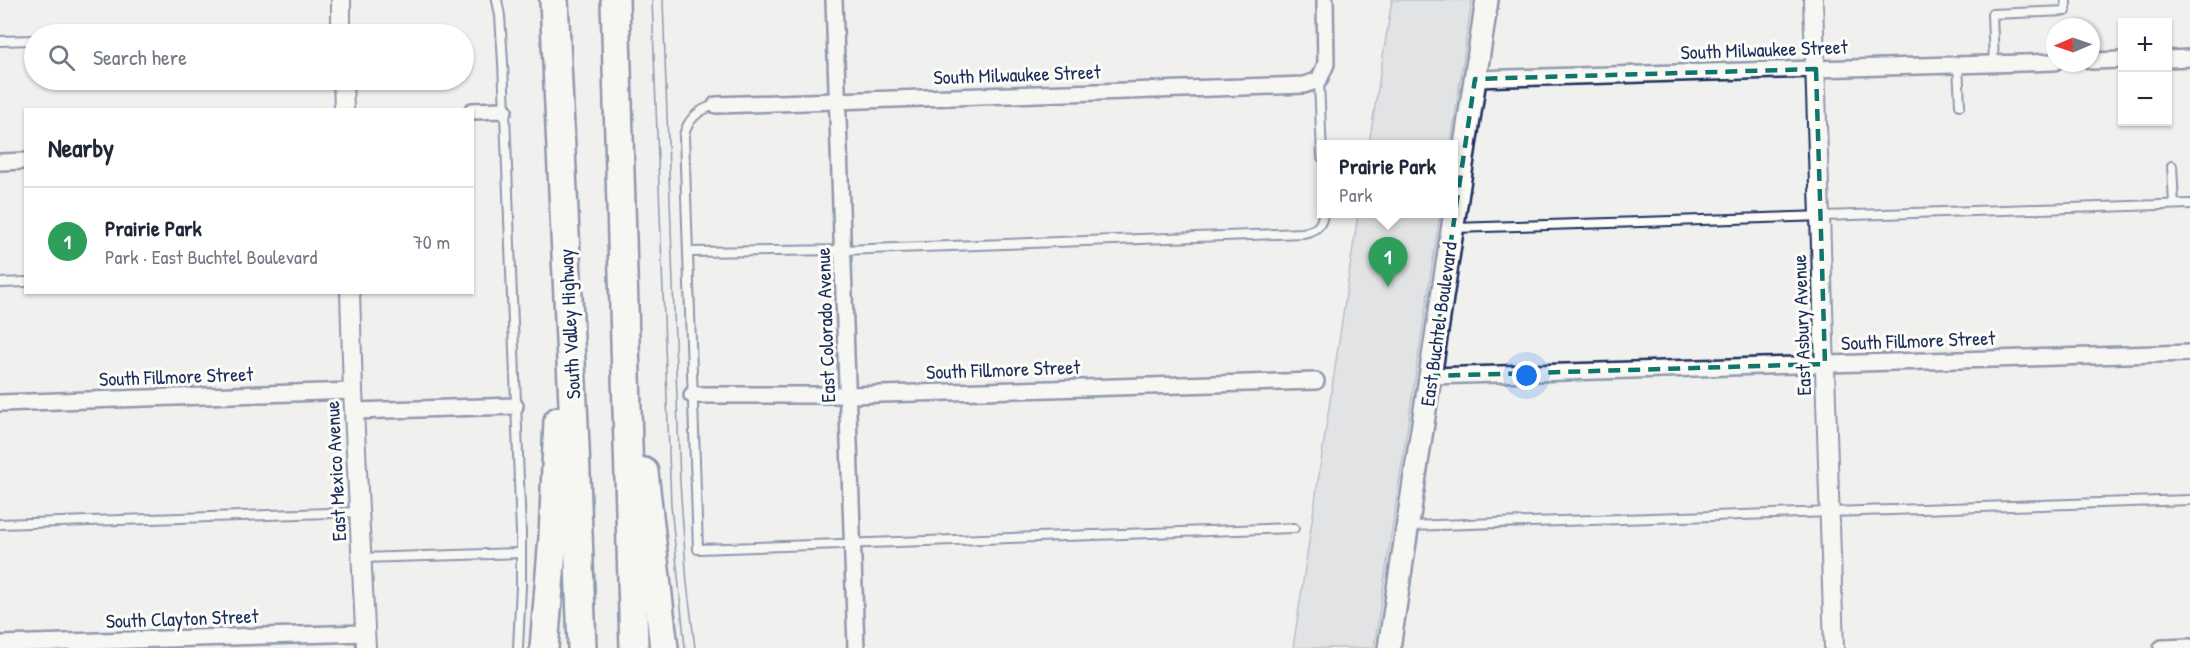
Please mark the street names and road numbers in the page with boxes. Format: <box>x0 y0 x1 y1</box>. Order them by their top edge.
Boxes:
street label: South Milwaukee Street <box>1680 33 1849 65</box>
street label: South Milwaukee Street <box>933 58 1102 90</box>
street label: East Buchtel Boulevard <box>1413 240 1463 408</box>
street label: East Colorado Avenue <box>809 247 841 403</box>
street label: South Valley Highway <box>552 248 586 400</box>
street label: East Asbury Avenue <box>1785 254 1817 396</box>
street label: South Fillmore Street <box>1840 324 1997 356</box>
street label: South Fillmore Street <box>925 353 1082 385</box>
street label: South Fillmore Street <box>98 360 255 392</box>
street label: East Mexico Avenue <box>318 400 352 542</box>
street label: South Clayton Street <box>105 602 260 634</box>

